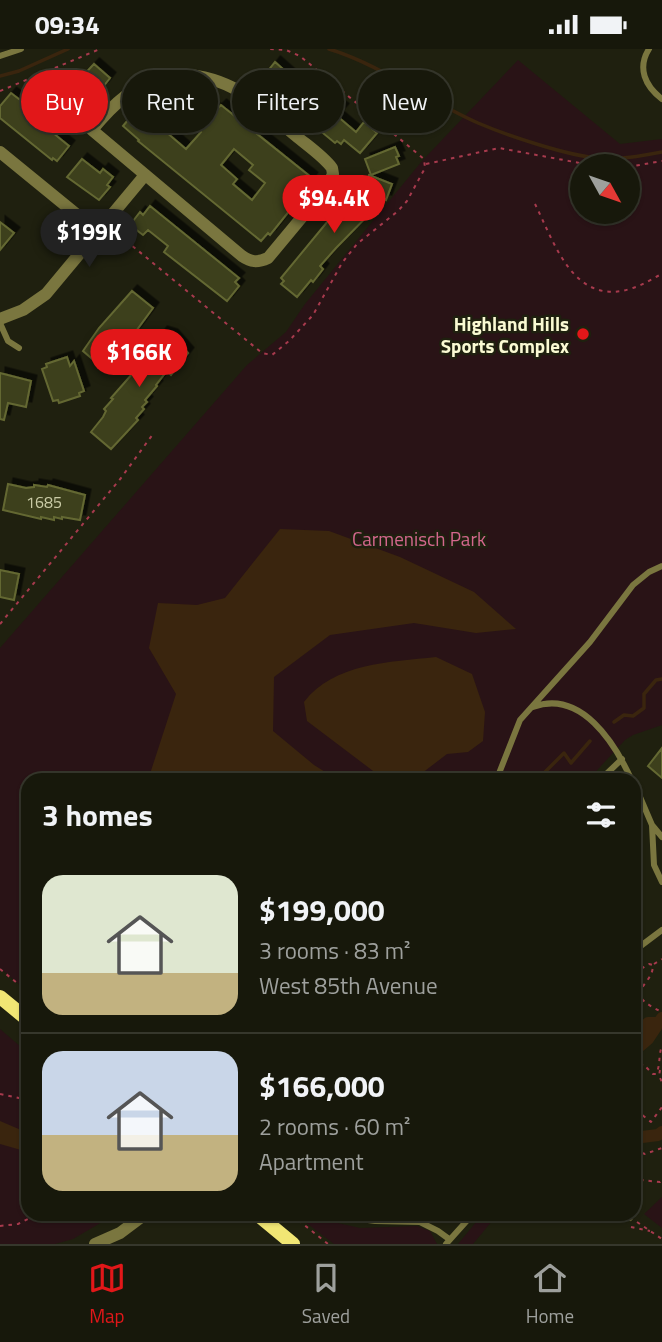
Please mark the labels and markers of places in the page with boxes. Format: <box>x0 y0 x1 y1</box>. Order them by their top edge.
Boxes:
pin: $94.4K <box>277 176 391 235</box>
pin: $199K <box>40 209 138 269</box>
place label: Highland Hills Sports Complex <box>441 309 569 360</box>
marker: Highland Hills Sports Complex <box>575 326 591 342</box>
pin: $166K <box>90 329 188 389</box>

